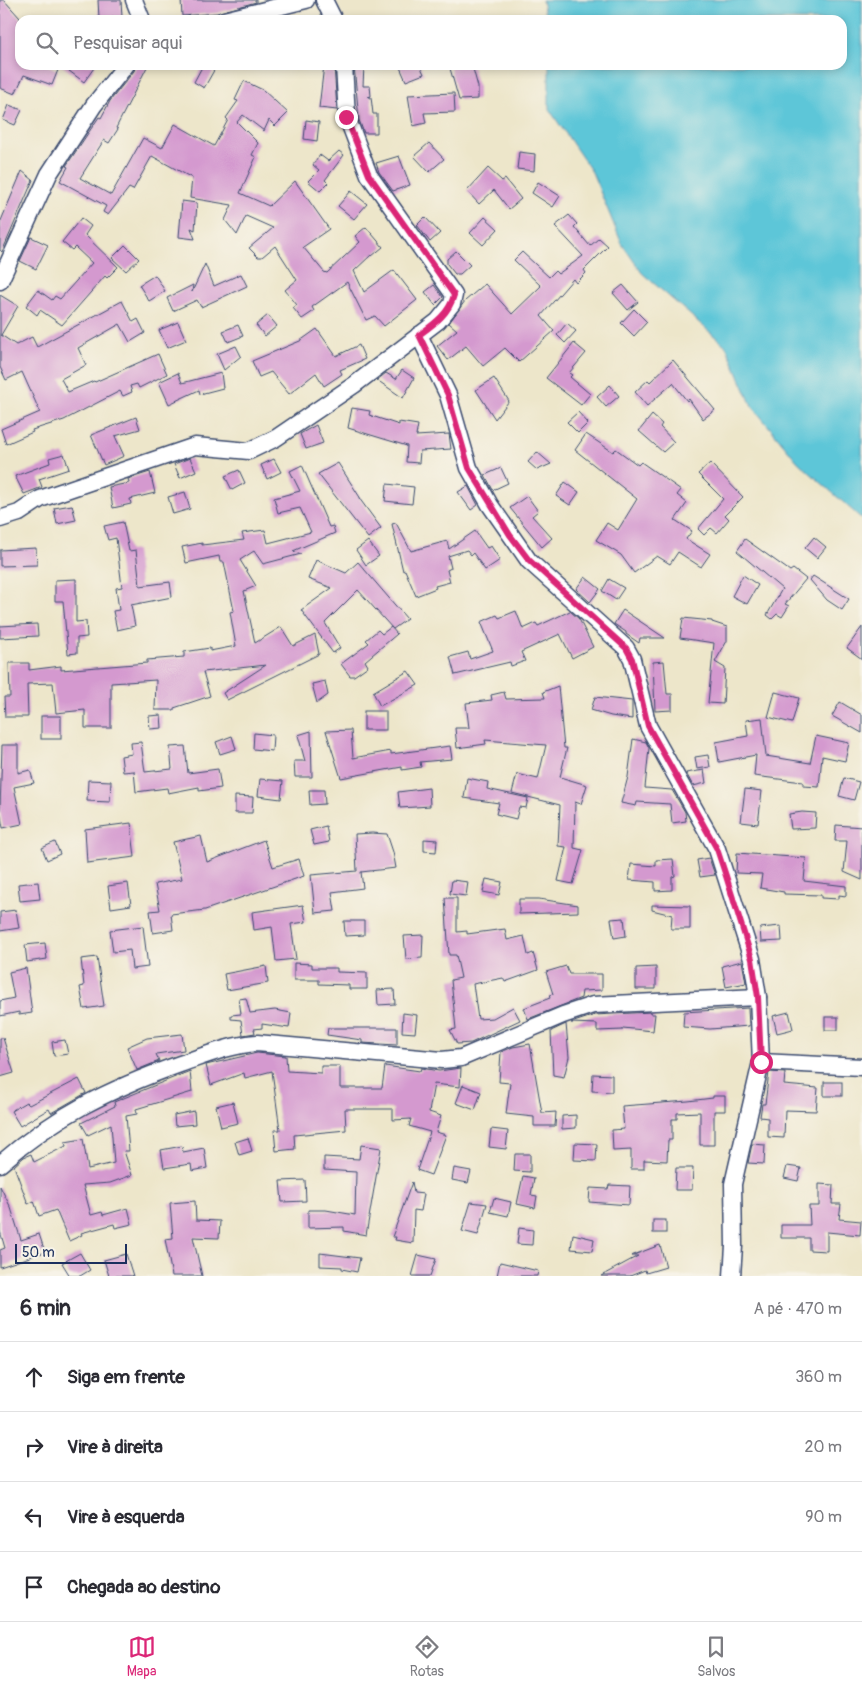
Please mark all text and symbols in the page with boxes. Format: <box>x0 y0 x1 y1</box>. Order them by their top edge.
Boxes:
search box <box>15 15 847 70</box>
icon: search <box>33 29 61 57</box>
text: Pesquisar aqui <box>73 31 182 55</box>
route end <box>335 106 358 129</box>
route start <box>750 1051 773 1074</box>
scale bar <box>15 1241 128 1264</box>
text: 50 m <box>22 1244 55 1261</box>
text: 6 min <box>20 1295 71 1322</box>
text: A pé · 470 m <box>754 1299 842 1319</box>
icon: ahead <box>20 1363 48 1391</box>
text: Siga em frente <box>67 1365 185 1389</box>
text: 360 m <box>795 1367 842 1387</box>
icon: right <box>20 1433 48 1461</box>
text: Vire à direita <box>67 1435 163 1459</box>
text: 20 m <box>804 1437 842 1457</box>
icon: left <box>20 1503 48 1531</box>
text: Vire à esquerda <box>67 1505 185 1529</box>
text: 90 m <box>805 1507 842 1527</box>
icon: arrive <box>20 1573 48 1601</box>
text: Chegada ao destino <box>67 1575 220 1599</box>
tab: Mapa <box>127 1633 156 1680</box>
tab: Rotas <box>410 1633 444 1680</box>
tab: Salvos <box>697 1633 735 1680</box>

